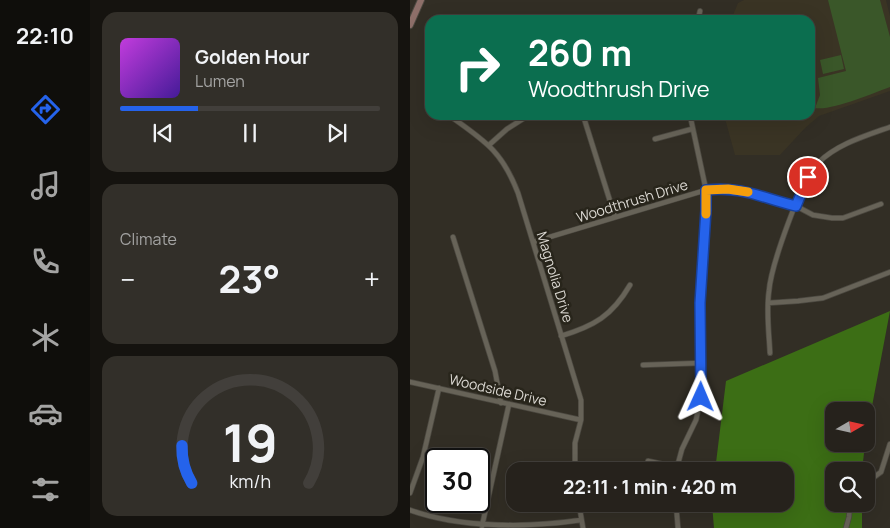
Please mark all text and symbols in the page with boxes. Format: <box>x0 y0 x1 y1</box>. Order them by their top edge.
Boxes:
text: 22:10 <box>16 21 74 51</box>
text: 260 m <box>528 29 632 77</box>
icon: right <box>445 35 510 100</box>
text: Golden Hour <box>195 44 309 70</box>
text: Lumen <box>195 70 245 92</box>
text: Woodthrush Drive <box>528 74 710 104</box>
icon: directions <box>28 92 63 127</box>
icon: previous <box>149 119 177 147</box>
icon: pause <box>236 119 264 147</box>
icon: next <box>323 119 351 147</box>
pin <box>787 156 829 198</box>
icon: arrive <box>794 163 822 191</box>
icon: music <box>28 168 63 203</box>
street label: Woodthrush Drive <box>574 175 690 227</box>
text: Climate <box>120 228 177 250</box>
street label: Magnolia Drive <box>533 229 578 325</box>
icon: phone <box>28 244 63 279</box>
text: 23° <box>219 252 280 304</box>
text: − <box>120 260 135 298</box>
text: + <box>364 260 380 298</box>
icon: climate <box>28 320 63 355</box>
street label: Woodside Drive <box>447 369 549 410</box>
position arrow <box>674 370 726 422</box>
icon: car <box>28 396 63 431</box>
north arrow <box>825 402 875 452</box>
map controls <box>825 402 875 512</box>
text: 19 <box>222 407 278 478</box>
speed limit sign: 30 <box>425 448 490 513</box>
button: search <box>825 462 875 512</box>
text: km/h <box>229 469 271 493</box>
icon: filters <box>28 472 63 507</box>
text: 22:11 · 1 min · 420 m <box>563 474 737 500</box>

